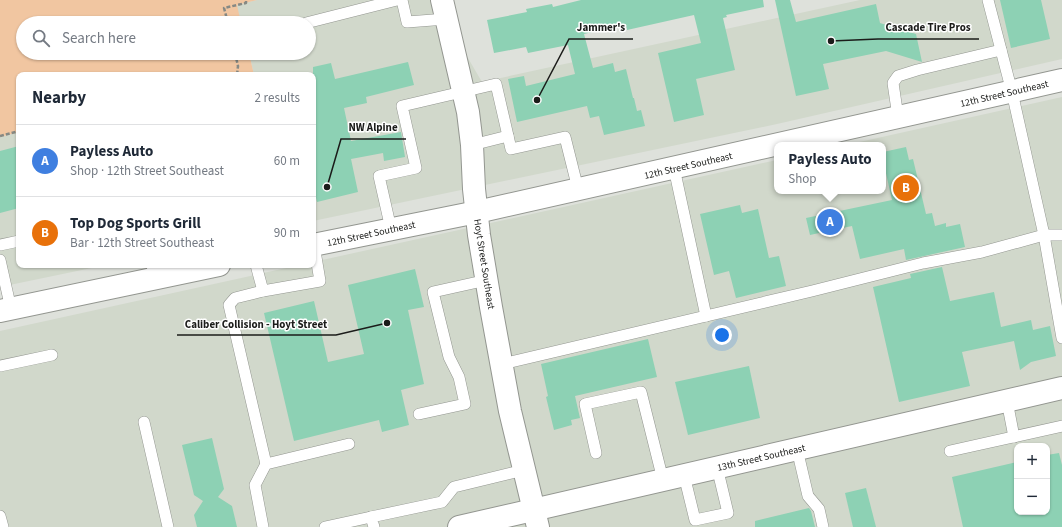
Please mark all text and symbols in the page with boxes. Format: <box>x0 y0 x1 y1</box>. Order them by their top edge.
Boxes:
search box <box>16 16 316 60</box>
callout: Jammer's <box>569 16 633 39</box>
callout: Cascade Tire Pros <box>878 16 979 39</box>
text: Jammer's <box>577 20 625 35</box>
text: Cascade Tire Pros <box>885 20 971 35</box>
icon: search <box>30 27 52 49</box>
text: Search here <box>62 28 136 49</box>
street label: 12th Street Southeast <box>959 77 1050 111</box>
text: Nearby <box>32 86 86 110</box>
text: 2 results <box>255 89 300 107</box>
callout: NW Alpine <box>341 116 406 139</box>
text: NW Alpine <box>348 120 398 135</box>
text: Payless Auto <box>70 141 153 162</box>
popup <box>774 142 886 194</box>
street label: 12th Street Southeast <box>643 149 734 183</box>
text: Payless Auto <box>788 149 872 170</box>
text: A <box>41 152 49 170</box>
text: 60 m <box>274 152 300 170</box>
text: Shop · 12th Street Southeast <box>70 162 224 180</box>
text: Shop <box>788 170 817 188</box>
pin: B <box>893 173 919 203</box>
pin: A <box>817 207 843 237</box>
text: Top Dog Sports Grill <box>70 213 201 234</box>
street label: 12th Street Southeast <box>326 218 417 250</box>
street label: Hoyt Street Southeast <box>470 218 498 311</box>
text: B <box>41 224 49 242</box>
text: 90 m <box>274 224 300 242</box>
text: Bar · 12th Street Southeast <box>70 234 214 252</box>
callout: Caliber Collision - Hoyt Street <box>177 312 336 335</box>
text: Caliber Collision - Hoyt Street <box>185 317 328 332</box>
your location <box>712 325 732 345</box>
street label: 13th Street Southeast <box>716 441 807 475</box>
map controls <box>1014 443 1050 515</box>
button: + <box>1014 443 1050 479</box>
button: − <box>1014 479 1050 515</box>

